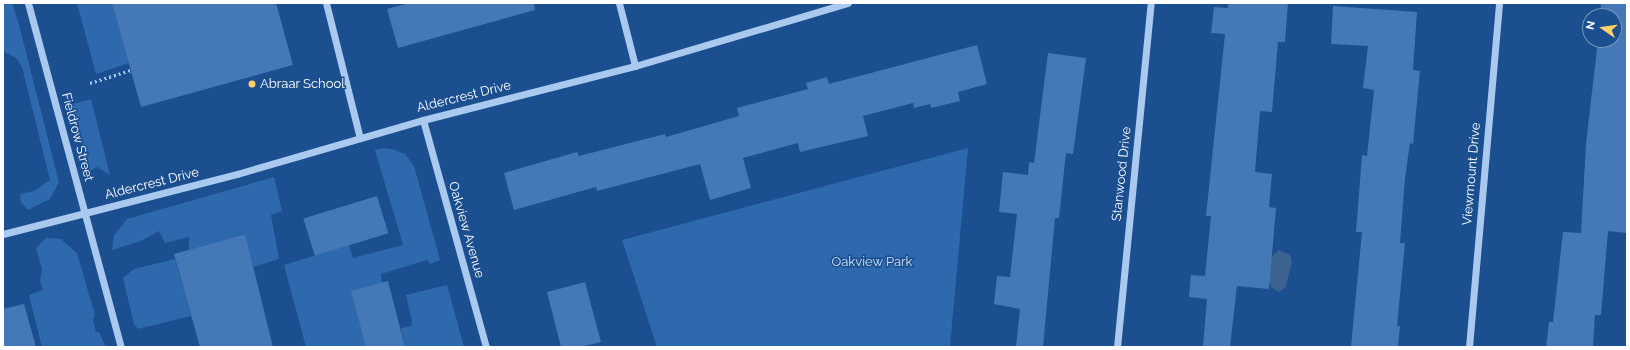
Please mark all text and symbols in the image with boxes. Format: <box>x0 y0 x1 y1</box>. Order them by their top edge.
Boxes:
north arrow <box>1582 8 1622 48</box>
text: N <box>1584 20 1598 31</box>
place label: Abraar School <box>260 76 345 92</box>
street label: Aldercrest Drive <box>415 78 513 116</box>
marker: Abraar School <box>247 79 257 89</box>
street label: Fieldrow Street <box>58 91 96 183</box>
street label: Viewmount Drive <box>1460 122 1484 226</box>
street label: Stanwood Drive <box>1109 126 1135 222</box>
street label: Aldercrest Drive <box>103 165 201 203</box>
street label: Oakview Avenue <box>445 180 487 280</box>
park label: Oakview Park <box>831 254 913 270</box>

